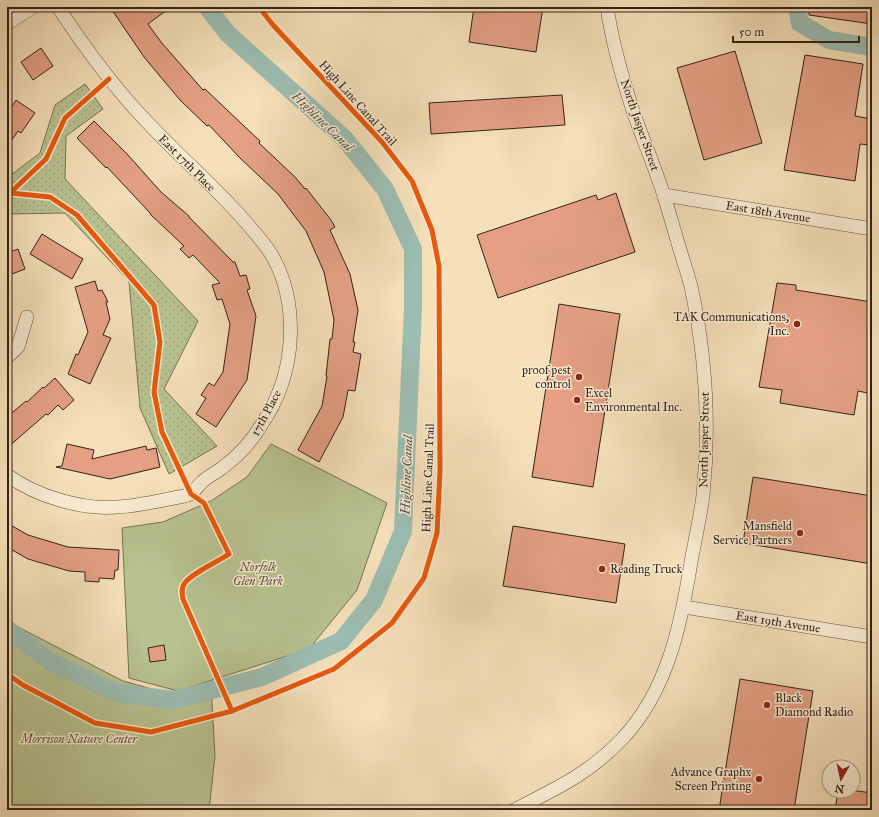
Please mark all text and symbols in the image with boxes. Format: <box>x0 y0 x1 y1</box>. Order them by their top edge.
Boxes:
scale bar <box>733 18 859 44</box>
text: 50 m <box>739 25 764 39</box>
street label: High Line Canal Trail <box>315 58 400 150</box>
street label: North Jasper Street <box>617 77 662 174</box>
water label: Highline Canal <box>287 88 358 156</box>
street label: East 17th Place <box>156 132 218 194</box>
street label: East 18th Avenue <box>725 198 811 226</box>
place label: TAK Communications, Inc. <box>674 310 789 338</box>
marker: TAK Communications, Inc. <box>792 319 802 329</box>
place label: proof pest control <box>521 363 572 391</box>
marker: proof pest control <box>574 372 584 382</box>
place label: Excel Environmental Inc. <box>585 386 682 414</box>
street label: 17th Place <box>248 388 284 438</box>
street label: North Jasper Street <box>696 391 713 488</box>
marker: Excel Environmental Inc. <box>572 395 582 405</box>
street label: High Line Canal Trail <box>419 422 438 533</box>
water label: Highline Canal <box>398 434 416 516</box>
place label: Mansfield Service Partners <box>713 519 792 547</box>
marker: Mansfield Service Partners <box>795 528 805 538</box>
park label: Norfolk Glen Park <box>233 560 284 588</box>
place label: Reading Truck <box>610 562 682 577</box>
marker: Reading Truck <box>597 564 607 574</box>
street label: East 19th Avenue <box>735 608 821 636</box>
place label: Black Diamond Radio <box>775 691 853 719</box>
marker: Black Diamond Radio <box>762 700 772 710</box>
park label: Morrison Nature Center <box>20 732 138 746</box>
north arrow <box>821 759 861 799</box>
place label: Advance Graphx Screen Printing <box>670 765 752 794</box>
marker: Advance Graphx Screen Printing <box>754 774 764 784</box>
text: N <box>833 781 845 796</box>

